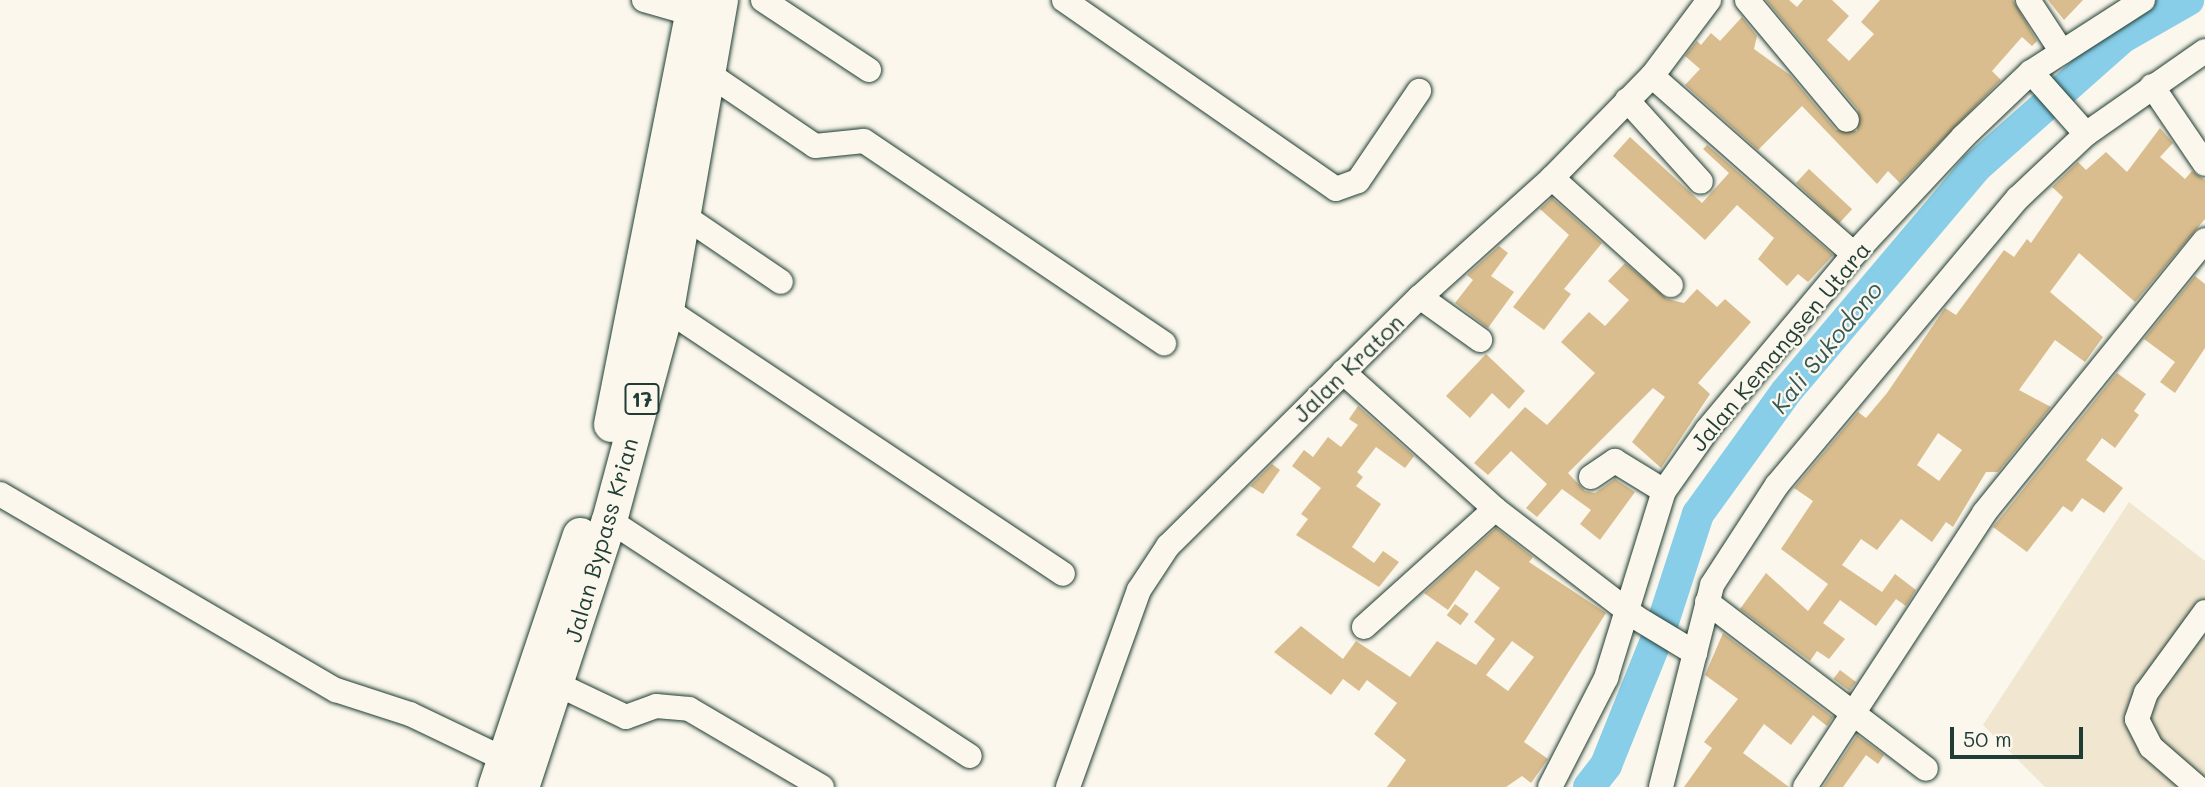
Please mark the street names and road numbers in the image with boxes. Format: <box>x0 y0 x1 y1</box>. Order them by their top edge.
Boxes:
street label: Jalan Kemangsen Utara <box>1684 236 1876 456</box>
street label: Jalan Kraton <box>1287 308 1409 428</box>
road number: 17 <box>624 382 660 416</box>
street label: Jalan Bypass Krian <box>559 435 643 645</box>

